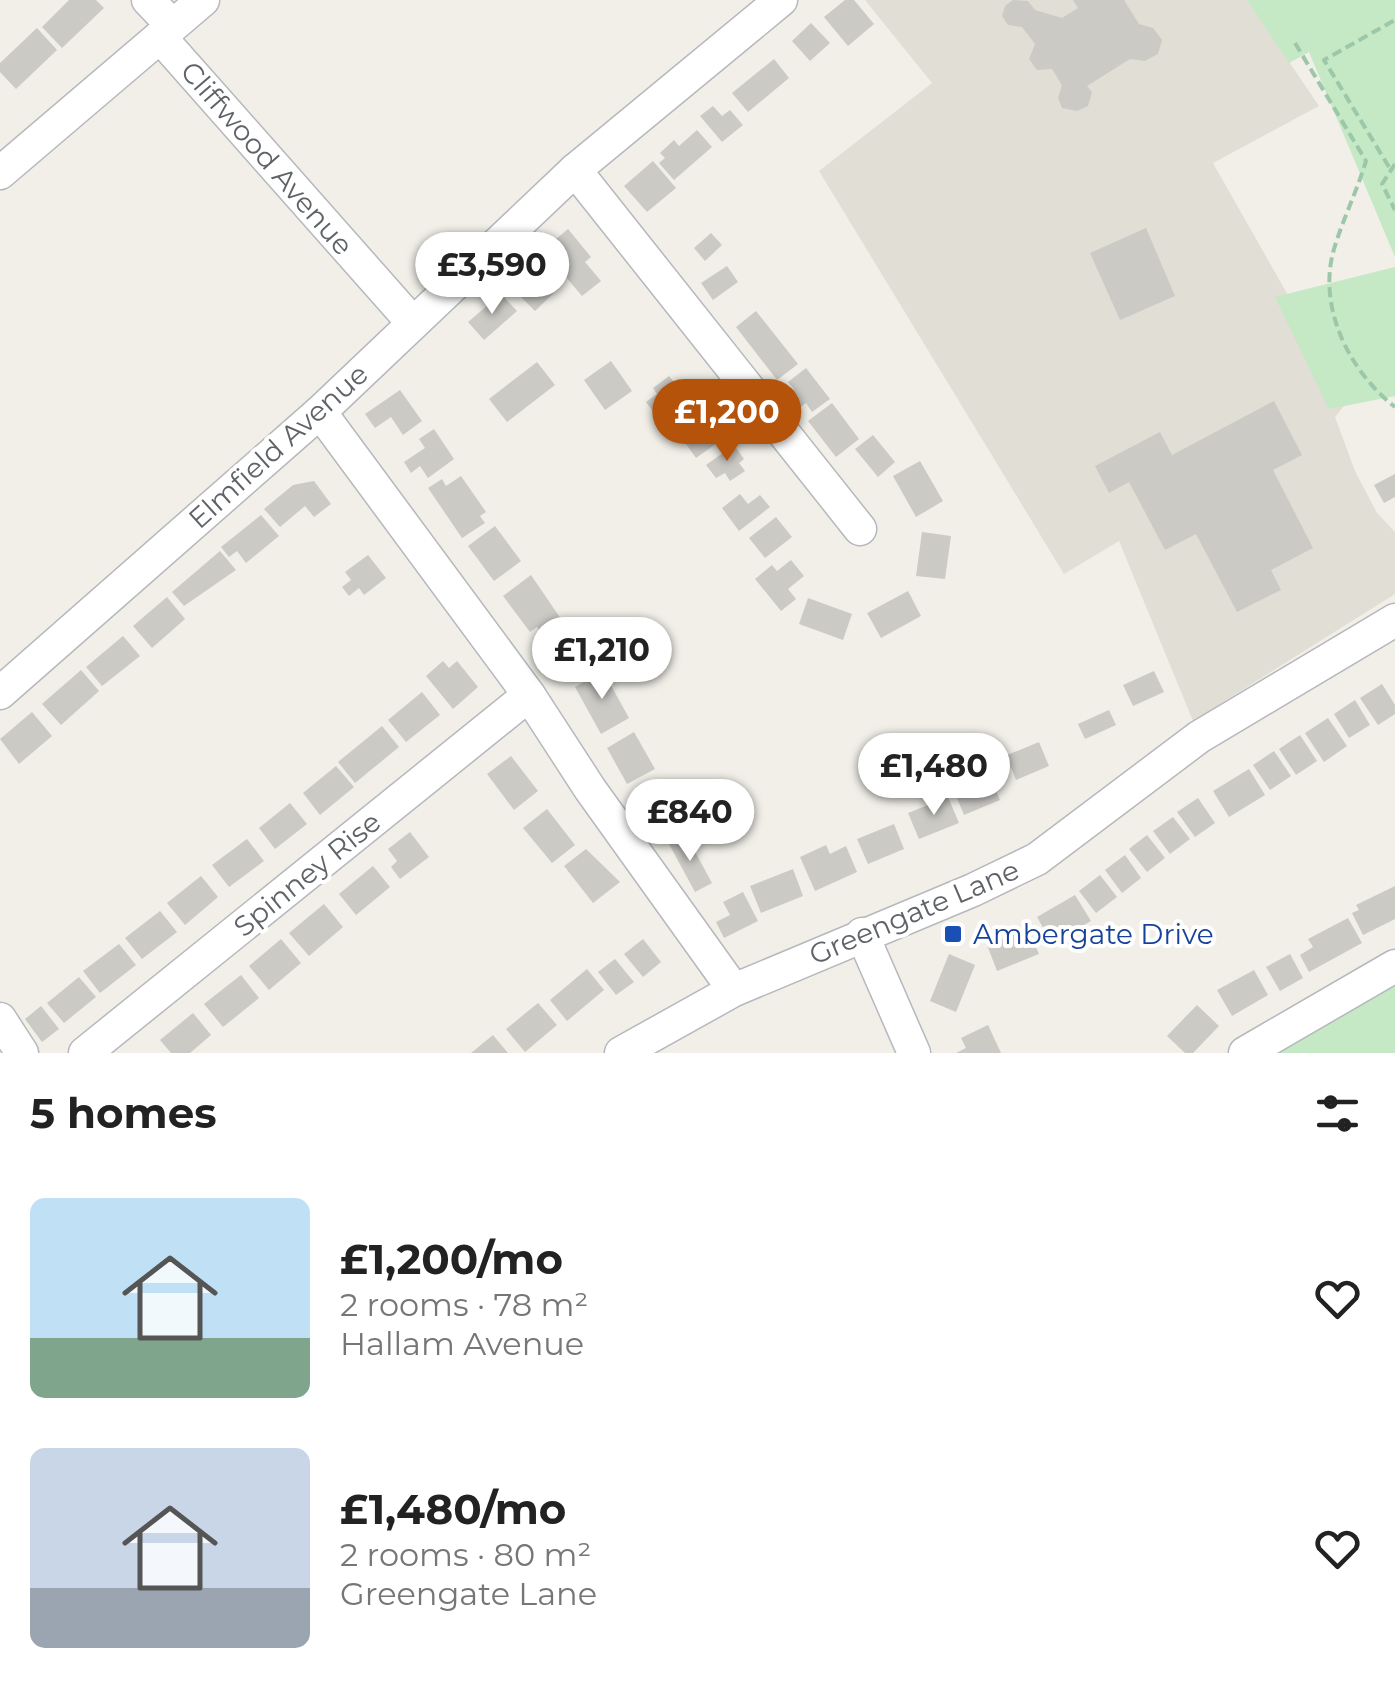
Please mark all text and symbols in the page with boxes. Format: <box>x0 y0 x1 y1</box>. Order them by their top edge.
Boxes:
street label: Cliffwood Avenue <box>174 54 360 262</box>
pin: £3,590 <box>411 232 573 317</box>
text: £3,590 <box>437 245 547 284</box>
street label: Elmfield Avenue <box>181 357 375 535</box>
pin: £1,200 <box>646 379 808 464</box>
text: £1,200 <box>674 392 780 431</box>
pin: £1,210 <box>521 617 683 702</box>
text: £1,210 <box>554 630 650 669</box>
pin: £1,480 <box>853 733 1015 818</box>
text: £1,480 <box>880 746 988 785</box>
pin: £840 <box>631 779 749 864</box>
text: £840 <box>647 792 733 831</box>
street label: Spinney Rise <box>227 804 387 944</box>
street label: Greengate Lane <box>804 852 1024 972</box>
place label: Ambergate Drive <box>973 917 1214 951</box>
marker: Ambergate Drive <box>942 923 964 945</box>
icon: filters <box>1310 1086 1365 1141</box>
text: 5 homes <box>30 1087 217 1139</box>
text: £1,200/mo <box>340 1233 563 1285</box>
icon: home <box>110 1238 230 1358</box>
icon: heart <box>1310 1271 1365 1326</box>
text: 2 rooms · 78 m² <box>340 1285 588 1324</box>
text: Hallam Avenue <box>340 1324 584 1363</box>
text: £1,480/mo <box>340 1483 566 1535</box>
icon: home <box>110 1488 230 1608</box>
icon: heart <box>1310 1521 1365 1576</box>
text: 2 rooms · 80 m² <box>340 1535 591 1574</box>
text: Greengate Lane <box>340 1574 597 1613</box>

